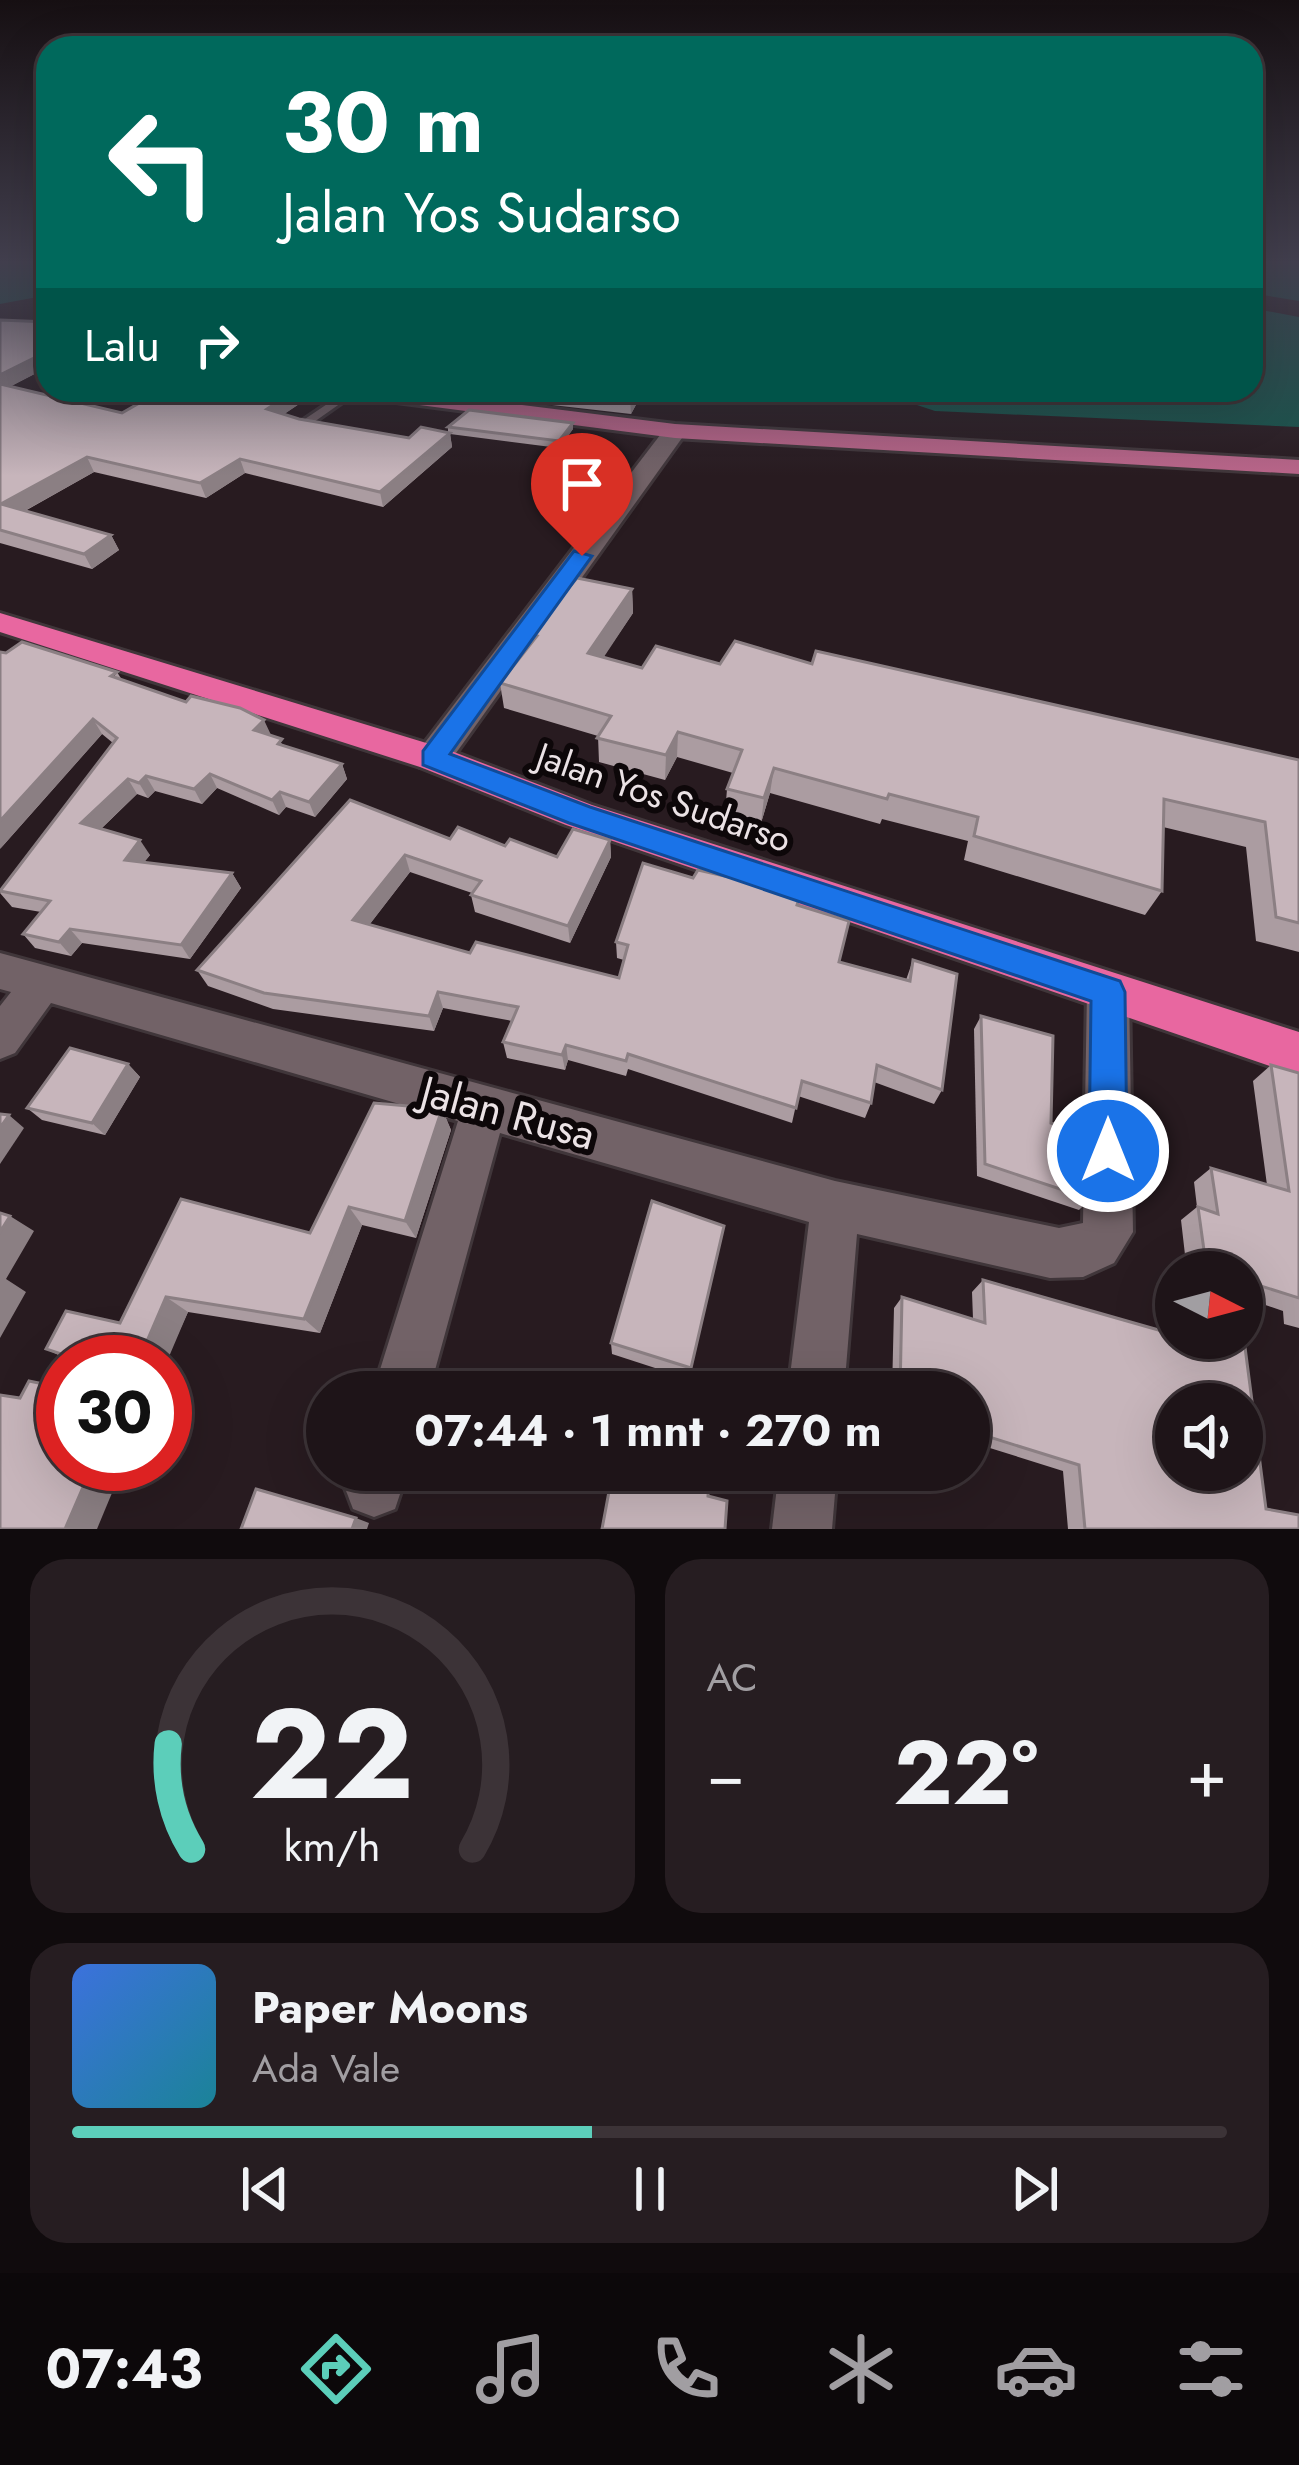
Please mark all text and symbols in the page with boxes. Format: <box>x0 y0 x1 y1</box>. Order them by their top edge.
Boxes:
text: 30 m <box>282 62 484 184</box>
icon: left <box>84 84 240 240</box>
text: Jalan Yos Sudarso <box>282 174 681 252</box>
icon: right <box>184 312 250 378</box>
text: Lalu <box>84 313 160 378</box>
pin <box>531 433 633 556</box>
icon: arrive <box>549 451 615 517</box>
street label: Jalan Yos Sudarso <box>526 728 798 865</box>
street label: Jalan Rusa <box>410 1059 602 1165</box>
position arrow <box>1045 1088 1171 1214</box>
north arrow <box>1155 1251 1263 1359</box>
map controls <box>1155 1251 1263 1491</box>
speed limit sign: 30 <box>36 1335 192 1491</box>
button: sound <box>1155 1383 1263 1491</box>
text: 07:44 · 1 mnt · 270 m <box>414 1398 882 1463</box>
text: AC <box>707 1649 758 1706</box>
text: 22 <box>250 1664 414 1845</box>
text: 22° <box>894 1708 1038 1838</box>
text: − <box>707 1726 745 1822</box>
text: + <box>1186 1726 1227 1822</box>
text: km/h <box>284 1815 381 1877</box>
text: Paper Moons <box>252 1975 528 2040</box>
text: Ada Vale <box>252 2040 400 2097</box>
icon: previous <box>232 2156 298 2222</box>
icon: pause <box>617 2156 683 2222</box>
icon: next <box>1002 2156 1068 2222</box>
icon: directions <box>294 2327 378 2411</box>
icon: music <box>469 2327 553 2411</box>
icon: phone <box>644 2327 728 2411</box>
icon: climate <box>819 2327 903 2411</box>
icon: car <box>994 2327 1078 2411</box>
icon: filters <box>1169 2327 1253 2411</box>
text: 07:43 <box>46 2330 203 2408</box>

